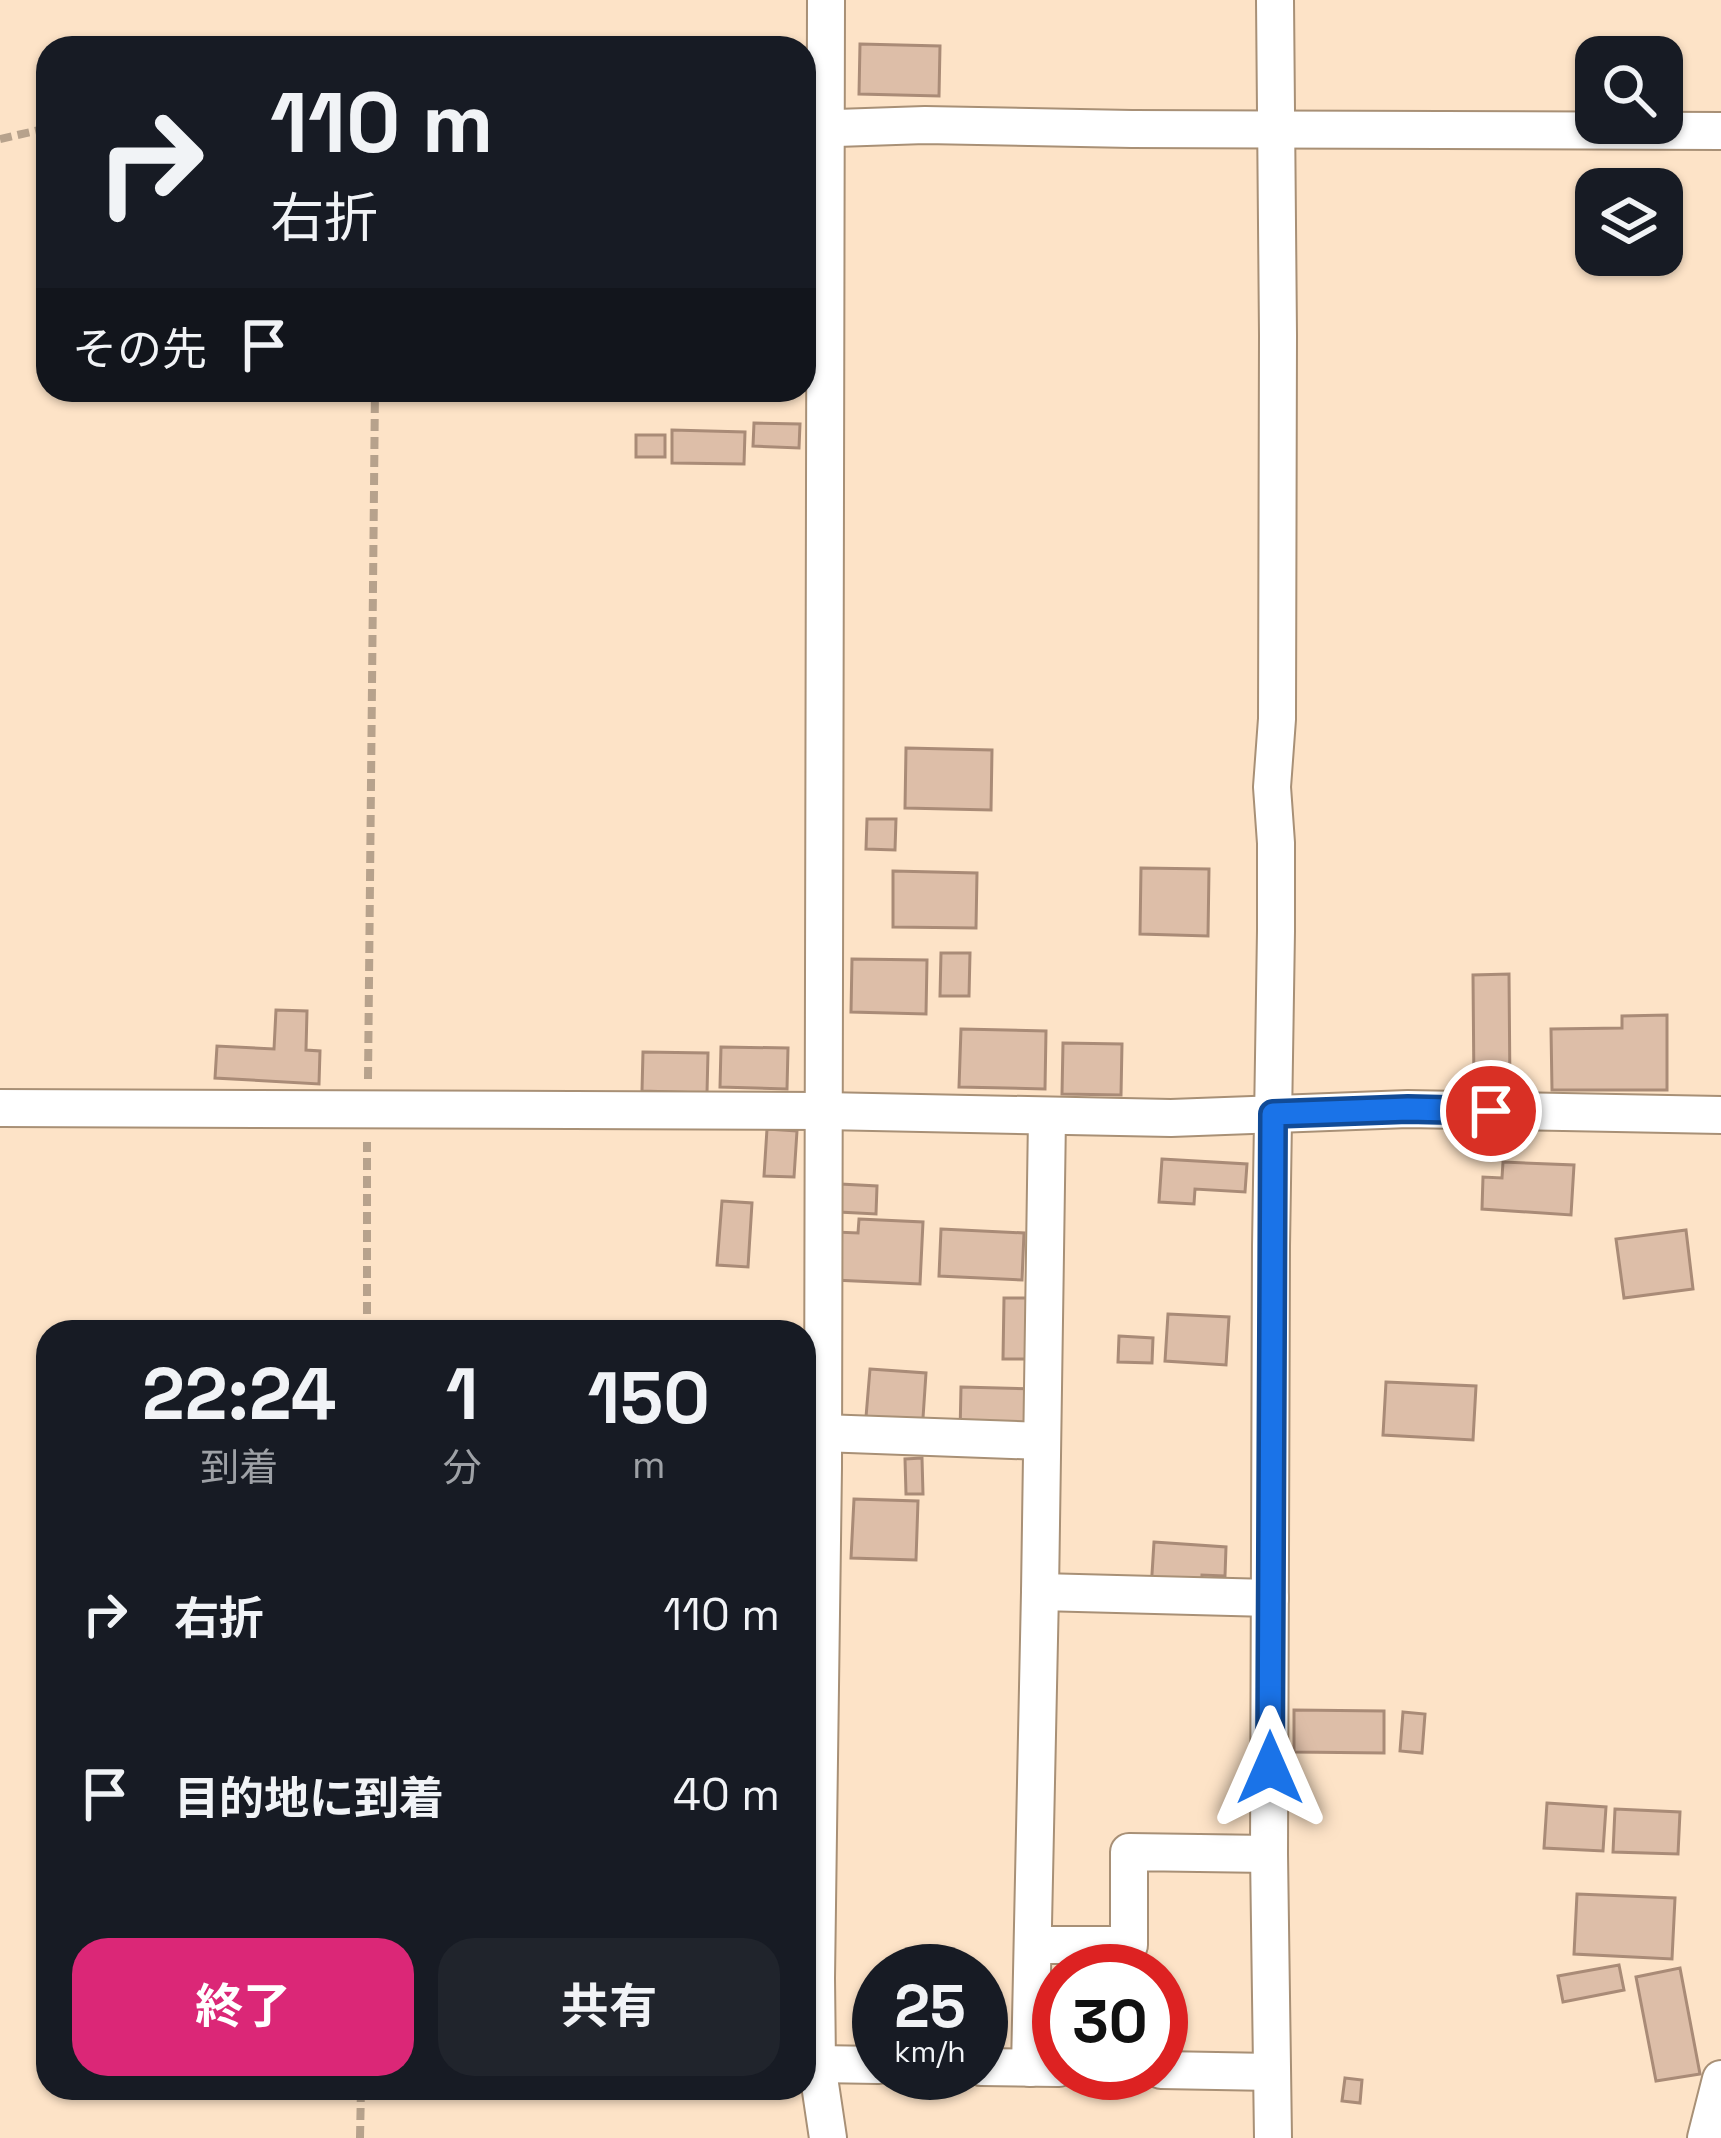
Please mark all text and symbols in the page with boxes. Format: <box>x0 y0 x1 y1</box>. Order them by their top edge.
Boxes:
map controls <box>1575 36 1683 276</box>
button: search <box>1575 36 1683 144</box>
text: 110 m <box>270 69 493 177</box>
icon: right <box>72 84 228 240</box>
button: layers <box>1575 168 1683 276</box>
text: 右折 <box>270 184 378 253</box>
icon: arrive <box>231 312 297 378</box>
text: その先 <box>72 321 207 378</box>
pin <box>1440 1060 1542 1162</box>
icon: arrive <box>1458 1078 1524 1144</box>
text: 22:24 <box>142 1348 336 1440</box>
text: 1 <box>446 1348 478 1440</box>
text: 150 <box>588 1352 710 1444</box>
text: m <box>632 1440 665 1489</box>
text: 到着 <box>200 1443 278 1492</box>
text: 分 <box>442 1443 481 1492</box>
icon: right <box>72 1581 138 1647</box>
text: 110 m <box>663 1586 780 1643</box>
text: 右折 <box>174 1590 264 1647</box>
position arrow <box>1207 1705 1333 1831</box>
icon: arrive <box>72 1761 138 1827</box>
text: 40 m <box>673 1766 780 1823</box>
text: 目的地に到着 <box>174 1770 444 1827</box>
button: 終了 <box>72 1938 414 2076</box>
button: 共有 <box>438 1938 780 2076</box>
speed limit sign: 30 <box>1032 1944 1188 2100</box>
text: 25 <box>894 1968 966 2045</box>
text: km/h <box>894 2032 966 2071</box>

